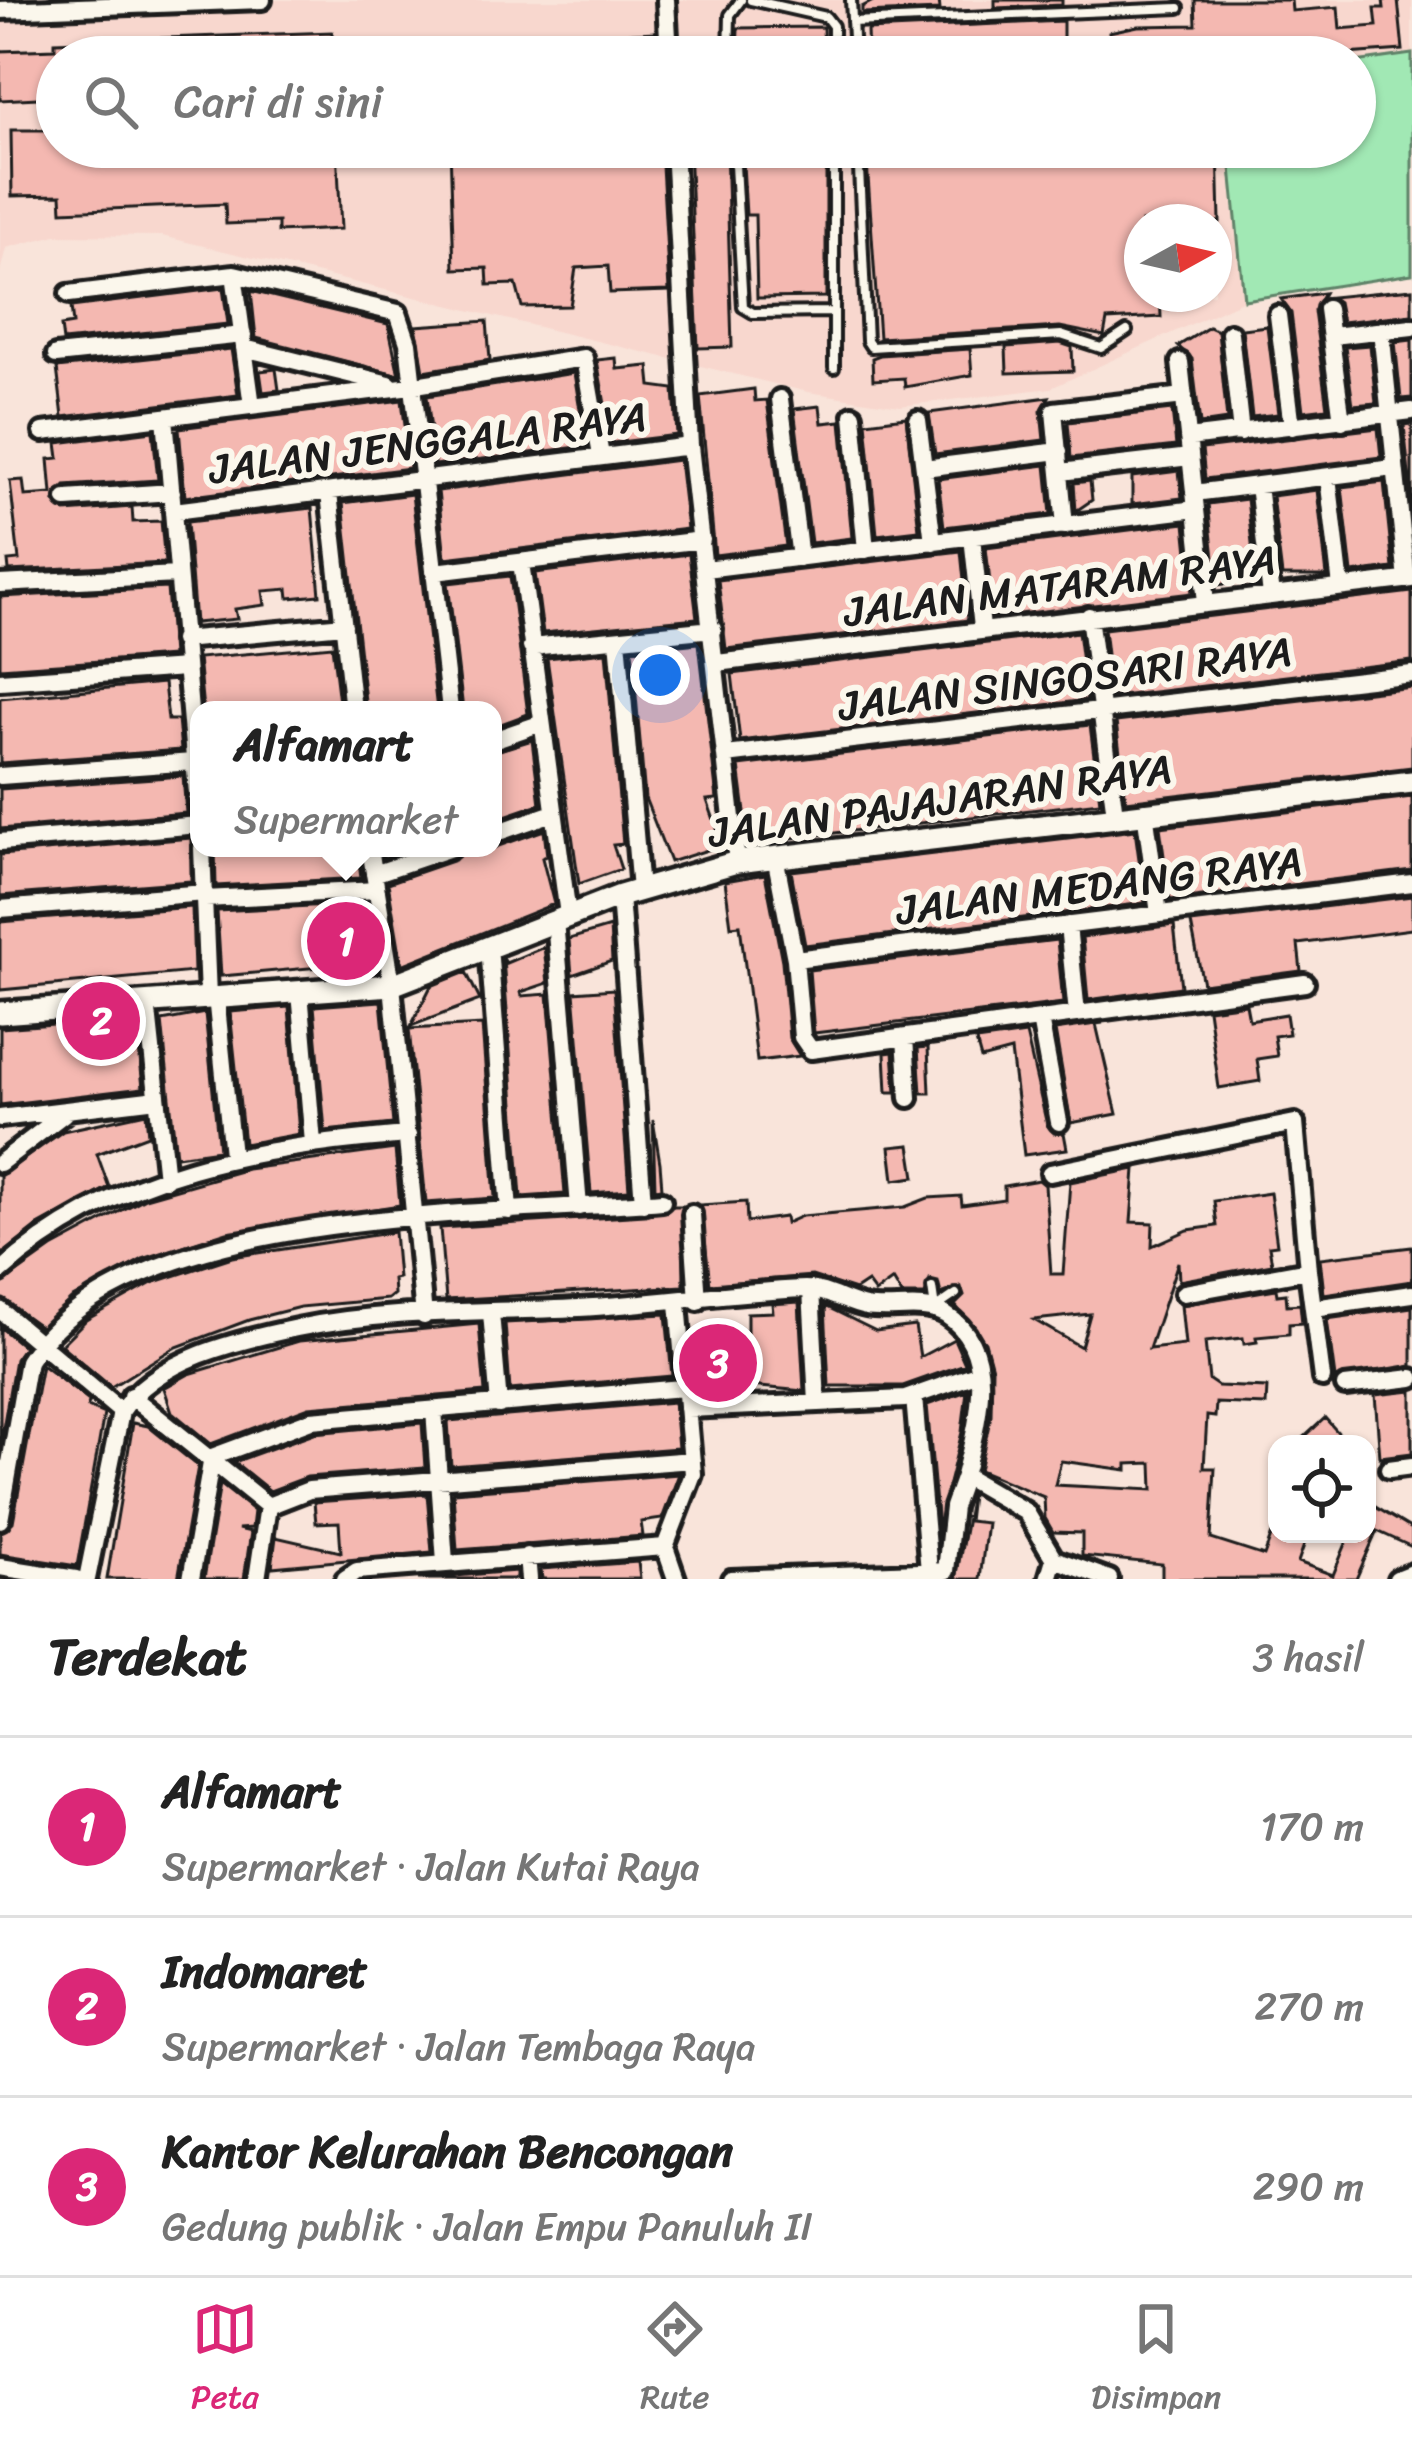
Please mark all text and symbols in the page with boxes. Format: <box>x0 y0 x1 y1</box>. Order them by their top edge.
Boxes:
search box <box>36 36 1376 168</box>
text: Cari di sini <box>174 62 383 142</box>
icon: search <box>78 69 144 135</box>
north arrow <box>1124 204 1232 312</box>
street label: JALAN JENGGALA RAYA <box>203 379 651 507</box>
street label: JALAN MATARAM RAYA <box>838 523 1280 649</box>
street label: JALAN SINGOSARI RAYA <box>832 615 1296 744</box>
your location <box>630 645 690 705</box>
popup <box>190 701 502 857</box>
text: Alfamart <box>234 705 414 785</box>
street label: JALAN PAJAJARAN RAYA <box>702 732 1177 870</box>
text: Supermarket <box>234 785 458 854</box>
street label: JALAN MEDANG RAYA <box>890 824 1306 948</box>
pin: 1 <box>307 896 385 986</box>
pin: 2 <box>62 976 140 1066</box>
pin: 3 <box>679 1318 757 1408</box>
map controls <box>1268 1435 1376 1543</box>
button: locate <box>1268 1435 1376 1543</box>
text: Terdekat <box>48 1612 247 1702</box>
text: 3 hasil <box>1253 1623 1364 1692</box>
text: Alfamart <box>162 1752 342 1832</box>
text: 1 <box>79 1792 95 1861</box>
text: 170 m <box>1260 1792 1364 1861</box>
text: Supermarket · Jalan Kutai Raya <box>162 1832 700 1901</box>
text: Indomaret <box>162 1932 368 2012</box>
text: 2 <box>76 1972 98 2041</box>
text: 270 m <box>1254 1972 1364 2041</box>
text: Supermarket · Jalan Tembaga Raya <box>162 2012 756 2081</box>
text: Kantor Kelurahan Bencongan <box>162 2112 733 2192</box>
text: 3 <box>76 2152 98 2221</box>
text: 290 m <box>1253 2152 1364 2221</box>
text: Gedung publik · Jalan Empu Panuluh II <box>162 2192 812 2261</box>
tab: Peta <box>191 2296 259 2426</box>
tab: Rute <box>640 2296 709 2426</box>
tab: Disimpan <box>1091 2296 1221 2426</box>

